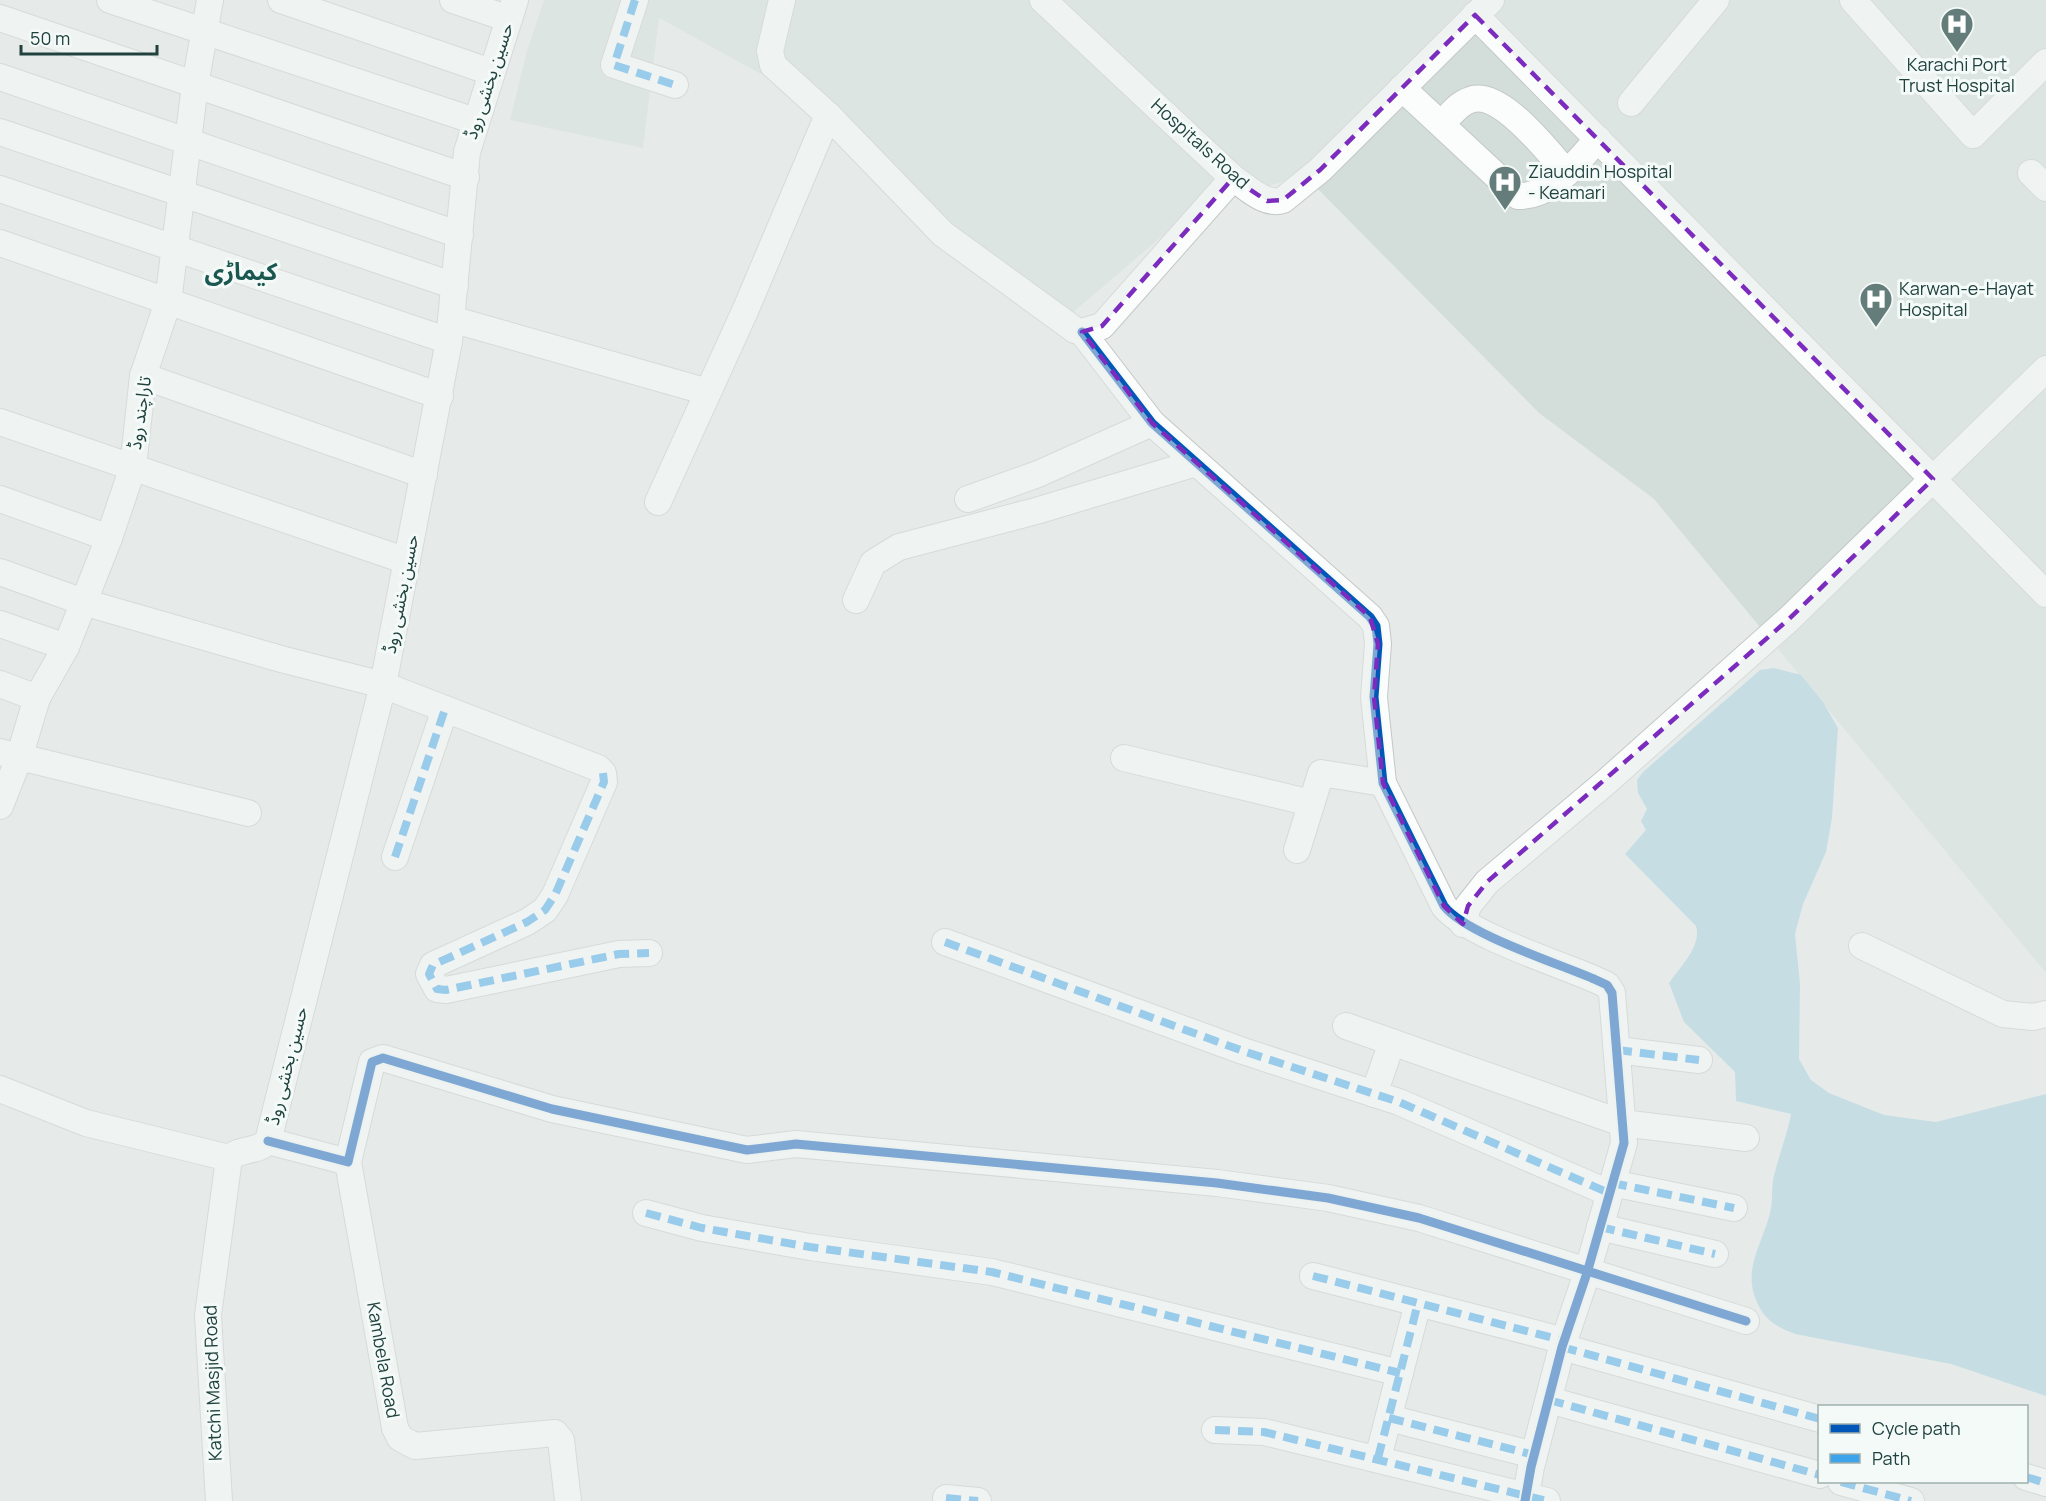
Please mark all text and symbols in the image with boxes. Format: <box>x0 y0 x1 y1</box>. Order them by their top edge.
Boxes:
hospital icon: Karachi Port Trust Hospital <box>1939 6 1975 53</box>
scale bar <box>21 18 158 56</box>
street label: حسین بخشی روڈ <box>458 19 518 142</box>
text: 50 m <box>30 26 70 50</box>
place label: Karachi Port Trust Hospital <box>1899 52 2015 97</box>
street label: Hospitals Road <box>1146 93 1255 194</box>
place label: Ziauddin Hospital - Keamari <box>1528 159 1672 204</box>
hospital icon: Ziauddin Hospital - Keamari <box>1487 164 1523 211</box>
district label: کیماڑی <box>205 254 279 287</box>
place label: Karwan-e-Hayat Hospital <box>1899 276 2034 321</box>
hospital icon: Karwan-e-Hayat Hospital <box>1858 281 1894 328</box>
street label: تاراچند روڈ <box>122 374 156 451</box>
street label: حسین بخشی روڈ <box>377 532 423 656</box>
street label: حسین بخشی روڈ <box>260 1004 312 1127</box>
street label: Kambela Road <box>362 1300 406 1420</box>
street label: Katchi Masjid Road <box>197 1305 227 1462</box>
legend <box>1818 1405 2028 1483</box>
text: Cycle path <box>1872 1416 1961 1440</box>
text: Path <box>1872 1446 1910 1470</box>

